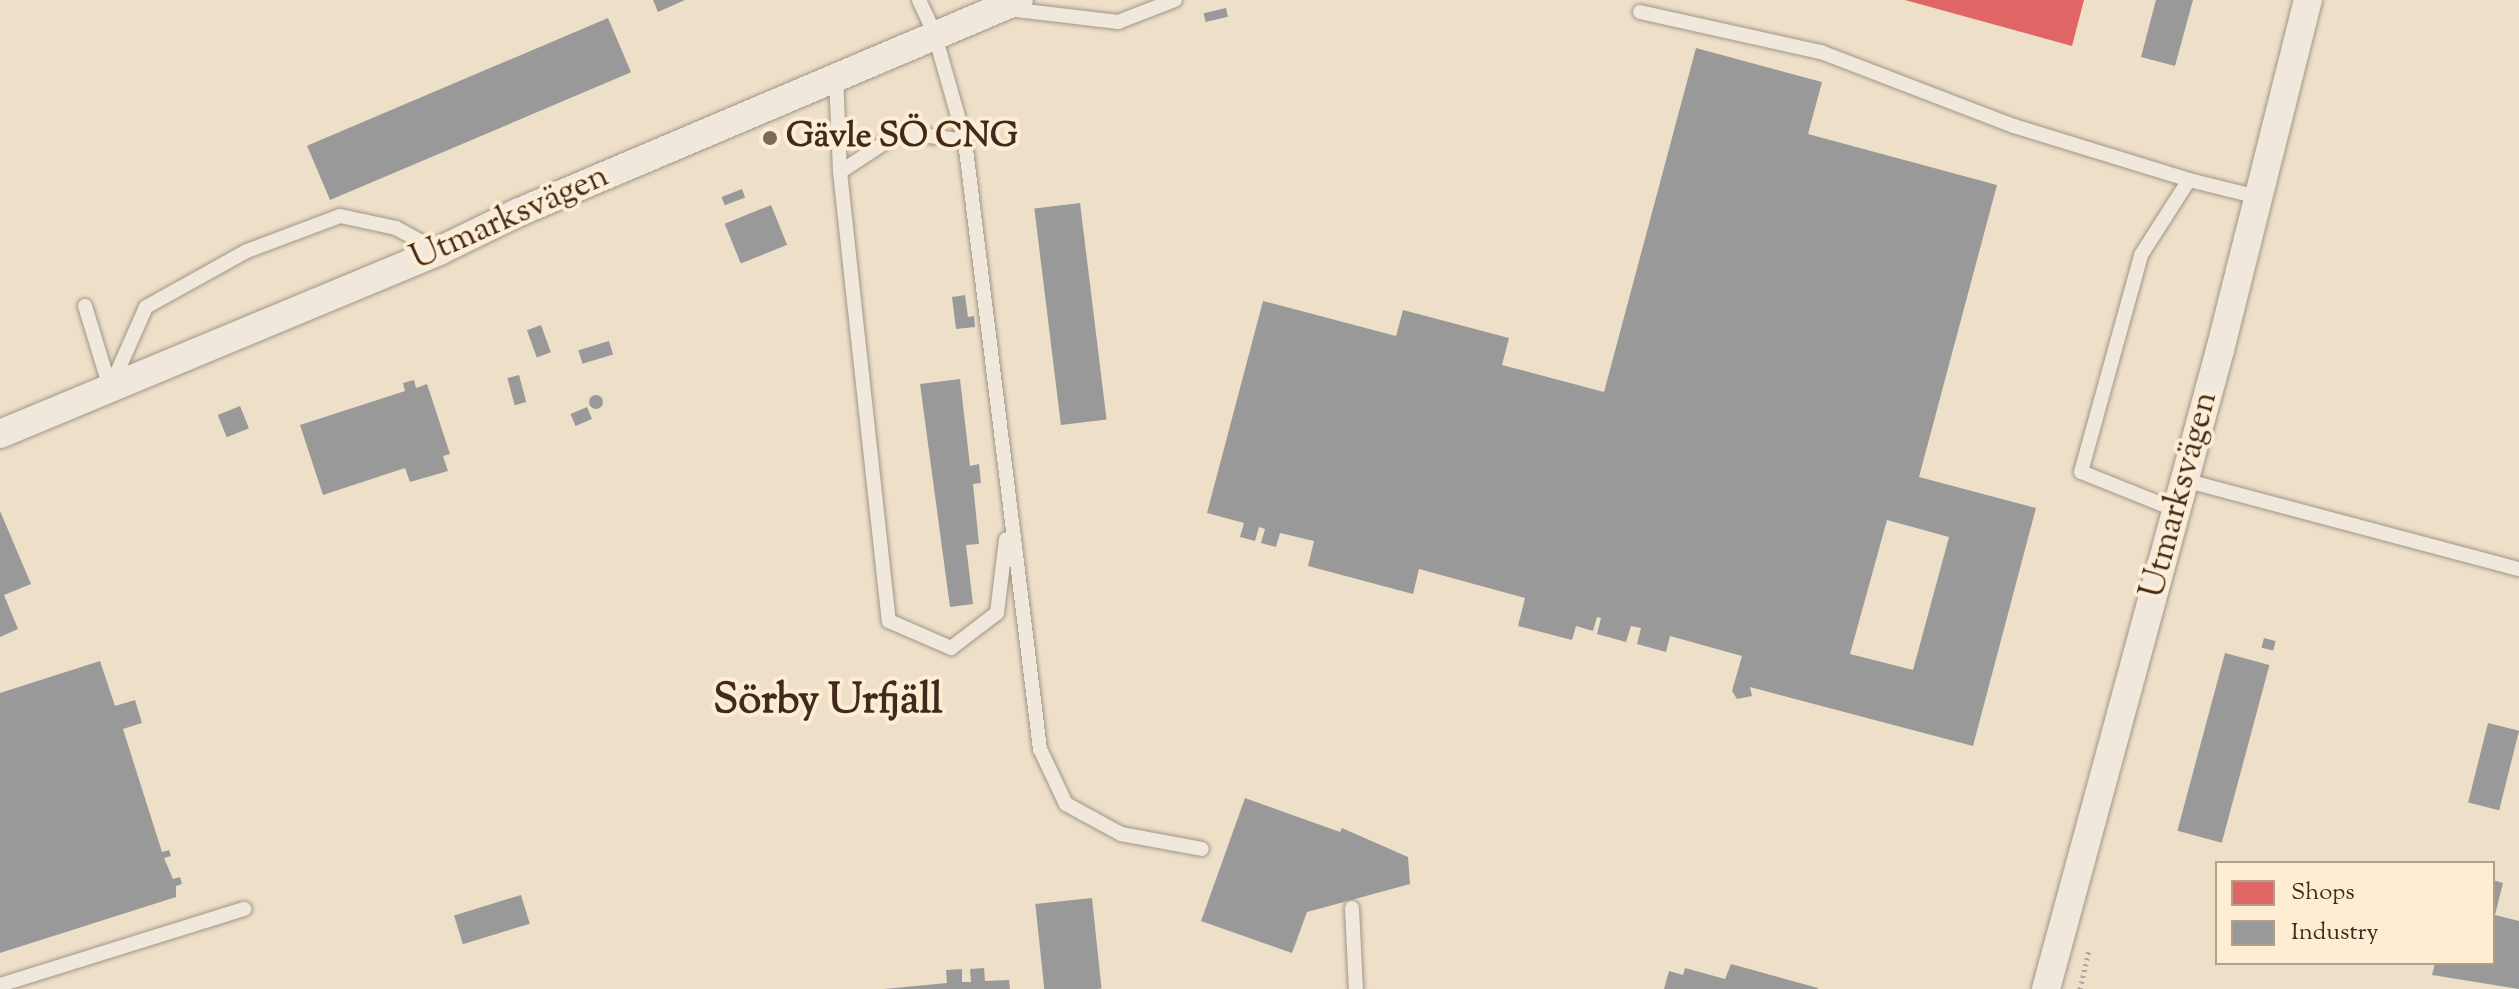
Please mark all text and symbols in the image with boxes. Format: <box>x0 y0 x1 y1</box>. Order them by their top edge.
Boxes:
place label: Gävle SÖ CNG <box>786 118 1018 158</box>
marker: Gävle SÖ CNG <box>761 129 779 147</box>
street label: Utmarksvägen <box>405 156 615 280</box>
street label: Utmarksvägen <box>2133 387 2227 603</box>
district label: Sörby Urfjäll <box>713 677 943 727</box>
legend <box>2215 861 2495 965</box>
text: Shops <box>2291 876 2355 910</box>
text: Industry <box>2291 916 2379 950</box>

